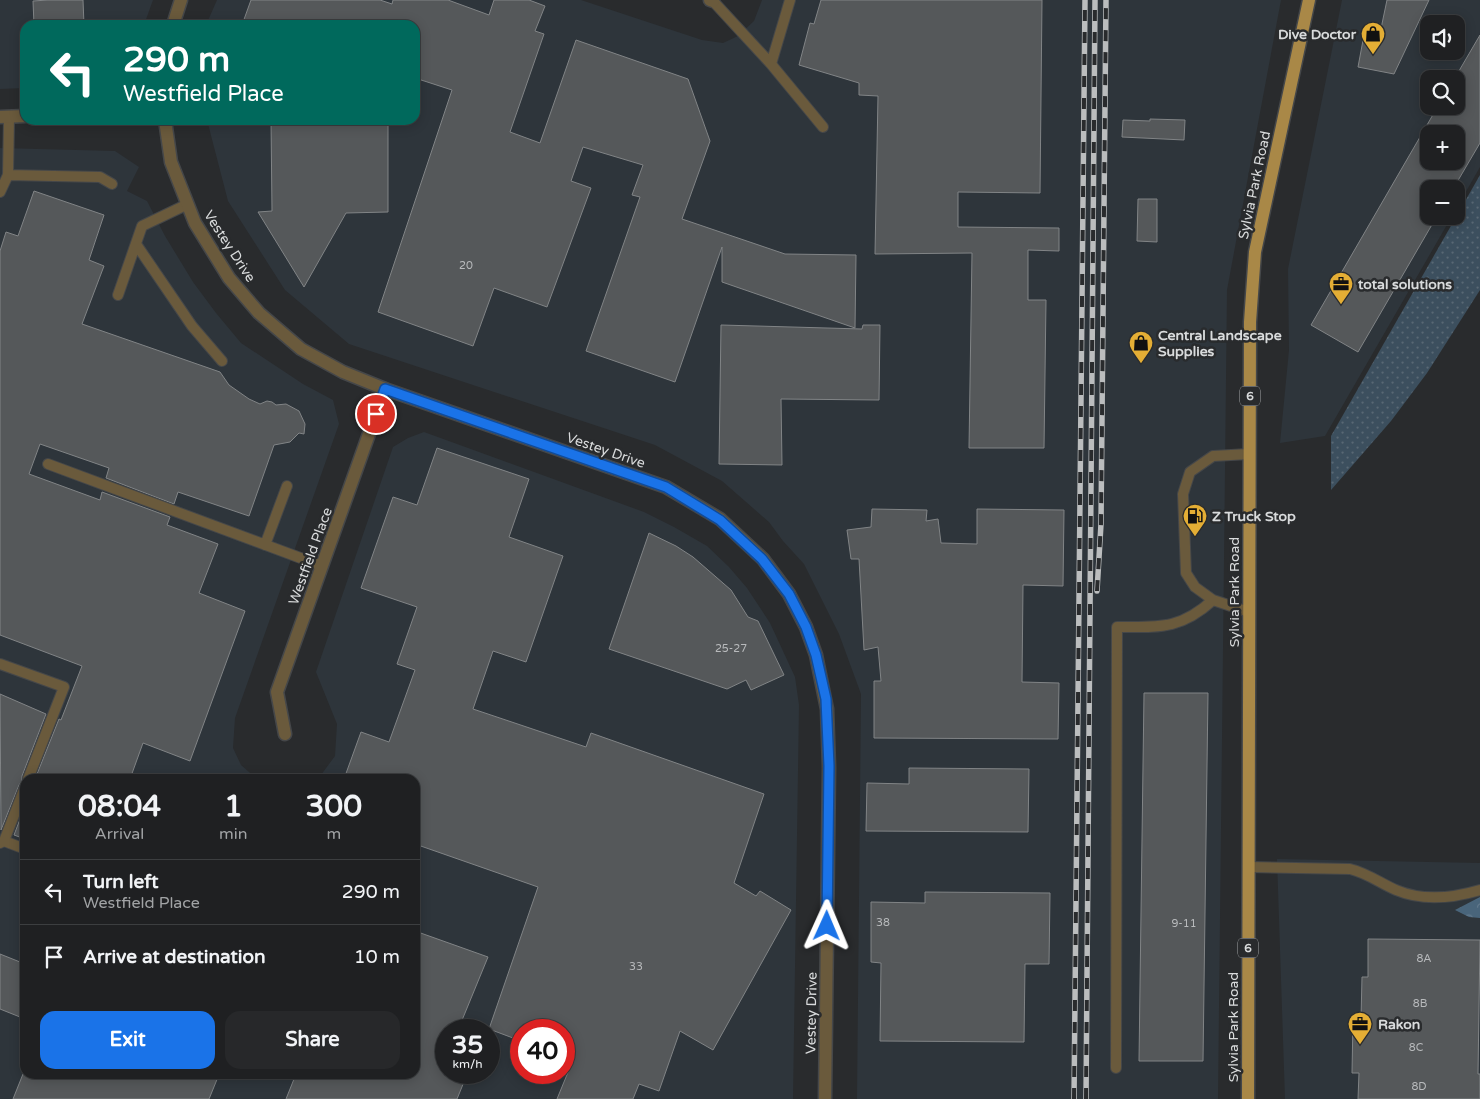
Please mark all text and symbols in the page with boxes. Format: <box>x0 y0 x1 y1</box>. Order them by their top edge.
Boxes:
map controls <box>1420 15 1465 225</box>
button: sound <box>1420 15 1465 60</box>
shop icon: Dive Doctor <box>1360 21 1386 55</box>
place label: Dive Doctor <box>1278 26 1357 43</box>
text: 290 m <box>123 39 230 81</box>
icon: left <box>40 40 105 105</box>
button: search <box>1420 70 1465 115</box>
text: Westfield Place <box>123 81 284 107</box>
button: + <box>1420 125 1465 170</box>
street label: Sylvia Park Road <box>1235 129 1274 241</box>
button: − <box>1420 180 1465 225</box>
street label: Vestey Drive <box>200 207 259 285</box>
house number: 20 <box>459 259 473 272</box>
office icon: total solutions <box>1328 271 1354 305</box>
place label: total solutions <box>1357 276 1452 293</box>
place label: Central Landscape Supplies <box>1158 327 1282 360</box>
shop icon: Central Landscape Supplies <box>1128 330 1154 364</box>
road number: 6 <box>1240 386 1260 406</box>
pin <box>355 393 397 435</box>
icon: arrive <box>362 400 390 428</box>
street label: Vestey Drive <box>564 429 648 472</box>
fuel station icon: Z Truck Stop <box>1182 503 1208 537</box>
street label: Westfield Place <box>285 505 336 607</box>
place label: Z Truck Stop <box>1212 508 1296 525</box>
street label: Sylvia Park Road <box>1226 537 1243 647</box>
house number: 25-27 <box>715 642 747 655</box>
text: 08:04 <box>78 788 161 825</box>
text: 1 <box>224 788 243 825</box>
text: 300 <box>306 788 362 825</box>
text: Arrival <box>95 824 144 844</box>
text: min <box>219 824 248 844</box>
text: m <box>326 824 341 844</box>
text: Turn left <box>83 871 159 893</box>
icon: left <box>40 878 68 906</box>
text: 290 m <box>342 881 400 903</box>
text: Westfield Place <box>83 893 200 913</box>
position arrow <box>800 899 852 951</box>
house number: 38 <box>876 916 890 929</box>
house number: 9-11 <box>1171 917 1197 930</box>
road number: 6 <box>1238 938 1258 958</box>
icon: arrive <box>40 943 68 971</box>
text: Arrive at destination <box>83 946 266 968</box>
text: 10 m <box>354 946 400 968</box>
house number: 8A <box>1416 952 1432 965</box>
house number: 33 <box>629 960 643 973</box>
street label: Vestey Drive <box>802 972 821 1054</box>
street label: Sylvia Park Road <box>1225 972 1242 1082</box>
house number: 8B <box>1413 997 1428 1010</box>
button: Exit <box>40 1011 215 1069</box>
button: Share <box>225 1011 400 1069</box>
office icon: Rakon <box>1347 1011 1373 1045</box>
place label: Rakon <box>1378 1016 1420 1033</box>
speed limit sign: 40 <box>510 1019 575 1084</box>
text: 35 <box>452 1030 483 1060</box>
house number: 8C <box>1409 1041 1424 1054</box>
text: km/h <box>452 1057 483 1071</box>
house number: 8D <box>1411 1080 1427 1093</box>

